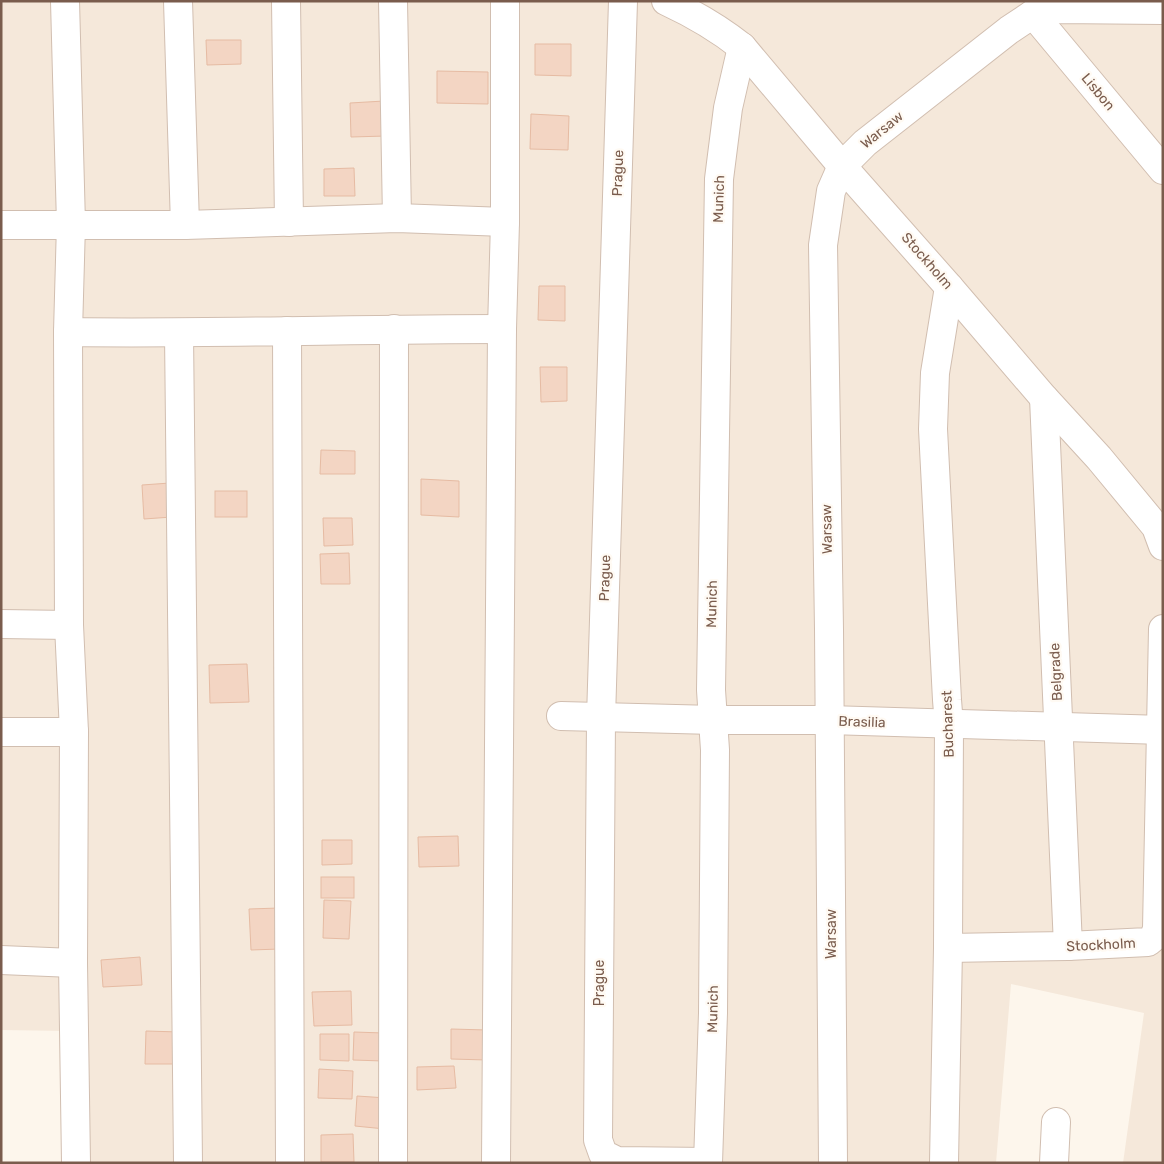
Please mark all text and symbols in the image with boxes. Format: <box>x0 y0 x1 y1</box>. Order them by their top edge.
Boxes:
street label: Lisbon <box>1078 70 1118 114</box>
street label: Warsaw <box>857 108 907 152</box>
street label: Prague <box>609 149 627 197</box>
street label: Munich <box>710 175 728 223</box>
street label: Stockholm <box>898 229 956 293</box>
street label: Warsaw <box>818 504 836 554</box>
street label: Prague <box>596 554 614 602</box>
street label: Munich <box>703 580 721 628</box>
street label: Belgrade <box>1046 642 1066 701</box>
street label: Bucharest <box>938 690 958 758</box>
street label: Brasilia <box>838 713 886 731</box>
street label: Warsaw <box>823 909 840 959</box>
street label: Stockholm <box>1066 935 1136 955</box>
street label: Prague <box>591 960 608 1006</box>
street label: Munich <box>704 985 722 1033</box>

